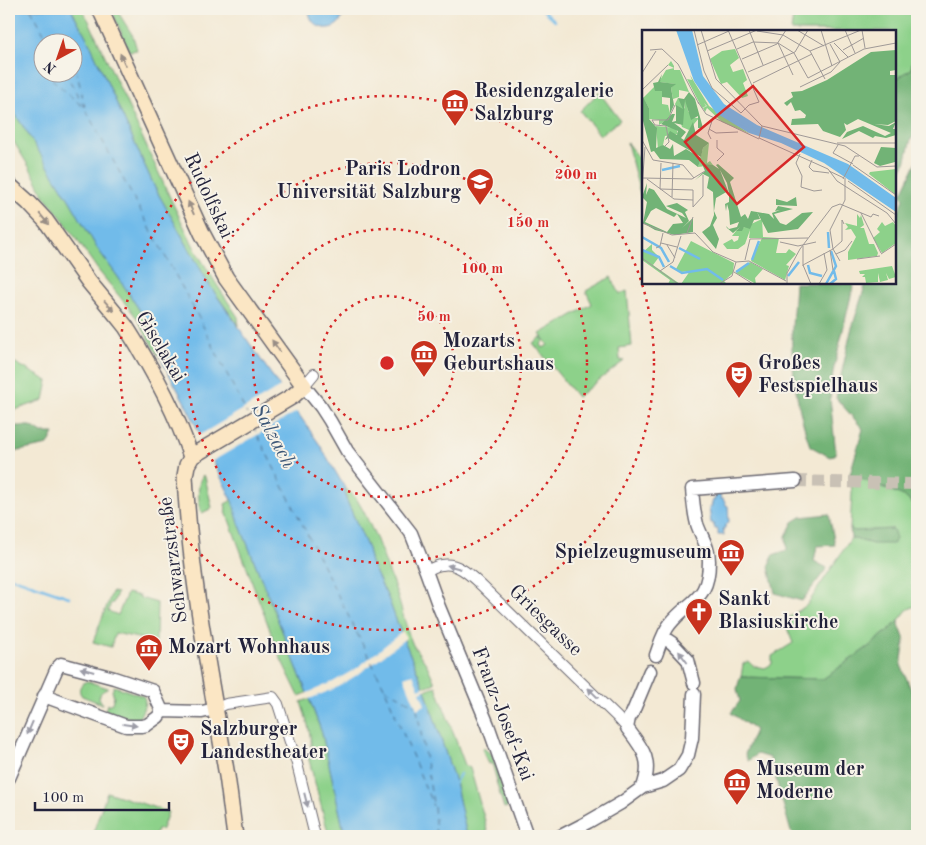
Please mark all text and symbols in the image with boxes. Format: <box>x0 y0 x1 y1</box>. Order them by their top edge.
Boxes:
inset map <box>642 30 896 284</box>
north arrow <box>32 32 82 82</box>
one-way arrow <box>119 53 128 68</box>
text: N <box>41 58 59 76</box>
place label: Residenzgalerie Salzburg <box>474 82 614 125</box>
museum icon: Residenzgalerie Salzburg <box>440 88 470 127</box>
street label: Rudolfskai <box>180 150 236 242</box>
place label: Paris Lodron Universität Salzburg <box>276 160 461 203</box>
school or university icon: Paris Lodron Universität Salzburg <box>465 167 495 206</box>
text: 200 m <box>555 168 597 183</box>
one-way arrow <box>186 201 194 215</box>
one-way arrow <box>39 212 50 225</box>
text: 150 m <box>507 216 549 231</box>
text: 100 m <box>461 262 503 277</box>
one-way arrow <box>103 299 114 312</box>
street label: Giselakai <box>131 308 189 386</box>
text: 50 m <box>417 310 451 325</box>
place label: Mozarts Geburtshaus <box>443 332 554 375</box>
one-way arrow <box>271 339 281 353</box>
museum icon: Mozarts Geburtshaus <box>409 339 439 378</box>
centre of rings <box>378 354 396 372</box>
place label: Großes Festspielhaus <box>758 354 878 397</box>
theatre icon: Großes Festspielhaus <box>724 360 754 399</box>
water label: Salzach <box>247 400 299 472</box>
street label: Schwarzstraße <box>156 496 192 624</box>
museum icon: Spielzeugmuseum <box>716 538 746 577</box>
place label: Spielzeugmuseum <box>554 543 712 563</box>
one-way arrow <box>446 563 462 571</box>
street label: Griesgasse <box>505 581 585 661</box>
place label: Sankt Blasiuskirche <box>718 590 838 633</box>
church icon: Sankt Blasiuskirche <box>684 597 714 636</box>
museum icon: Mozart Wohnhaus <box>134 633 164 672</box>
place label: Mozart Wohnhaus <box>168 638 330 658</box>
street label: Franz-Josef-Kai <box>467 644 537 784</box>
one-way arrow <box>678 651 689 664</box>
one-way arrow <box>80 666 95 674</box>
one-way arrow <box>587 687 599 699</box>
place label: Salzburger Landestheater <box>200 720 327 763</box>
one-way arrow <box>26 721 34 735</box>
one-way arrow <box>122 721 138 729</box>
theatre icon: Salzburger Landestheater <box>166 727 196 766</box>
place label: Museum der Moderne <box>756 760 865 803</box>
museum icon: Museum der Moderne <box>722 767 752 806</box>
scale bar <box>35 780 169 812</box>
text: 100 m <box>42 791 84 806</box>
one-way arrow <box>302 793 310 808</box>

